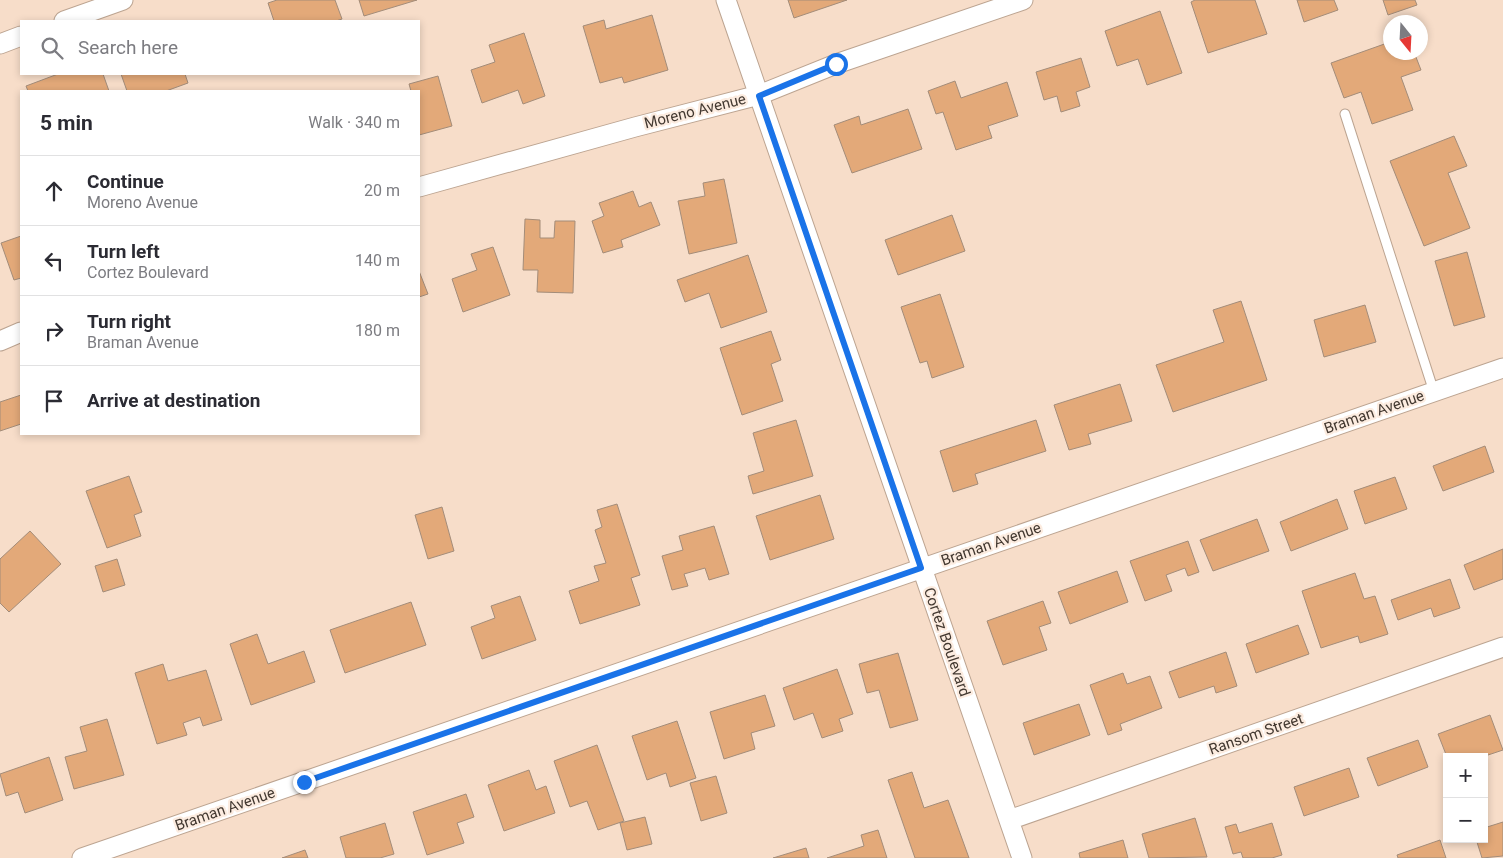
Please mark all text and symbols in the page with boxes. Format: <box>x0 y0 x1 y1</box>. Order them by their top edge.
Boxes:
north arrow <box>1383 15 1428 60</box>
search box <box>20 20 420 75</box>
icon: search <box>38 34 66 62</box>
text: Search here <box>78 36 178 59</box>
route start <box>825 53 848 76</box>
street label: Moreno Avenue <box>642 90 748 132</box>
text: 5 min <box>40 111 93 135</box>
text: Walk · 340 m <box>308 113 400 132</box>
text: Continue <box>87 170 164 193</box>
icon: ahead <box>40 177 68 205</box>
text: 20 m <box>364 181 400 200</box>
text: Moreno Avenue <box>87 193 198 212</box>
text: Turn left <box>87 240 160 263</box>
icon: left <box>40 247 68 275</box>
text: 140 m <box>355 251 400 270</box>
text: Cortez Boulevard <box>87 263 209 282</box>
text: Turn right <box>87 310 171 333</box>
icon: right <box>40 317 68 345</box>
text: 180 m <box>355 321 400 340</box>
text: Braman Avenue <box>87 333 199 352</box>
street label: Braman Avenue <box>1322 386 1426 438</box>
icon: arrive <box>40 387 68 415</box>
text: Arrive at destination <box>87 389 260 412</box>
street label: Braman Avenue <box>939 518 1043 570</box>
street label: Cortez Boulevard <box>920 585 974 699</box>
street label: Ransom Street <box>1207 709 1306 759</box>
map controls <box>1443 753 1488 843</box>
button: + <box>1443 753 1488 798</box>
route end <box>293 771 316 794</box>
street label: Braman Avenue <box>173 783 277 835</box>
button: − <box>1443 798 1488 843</box>

